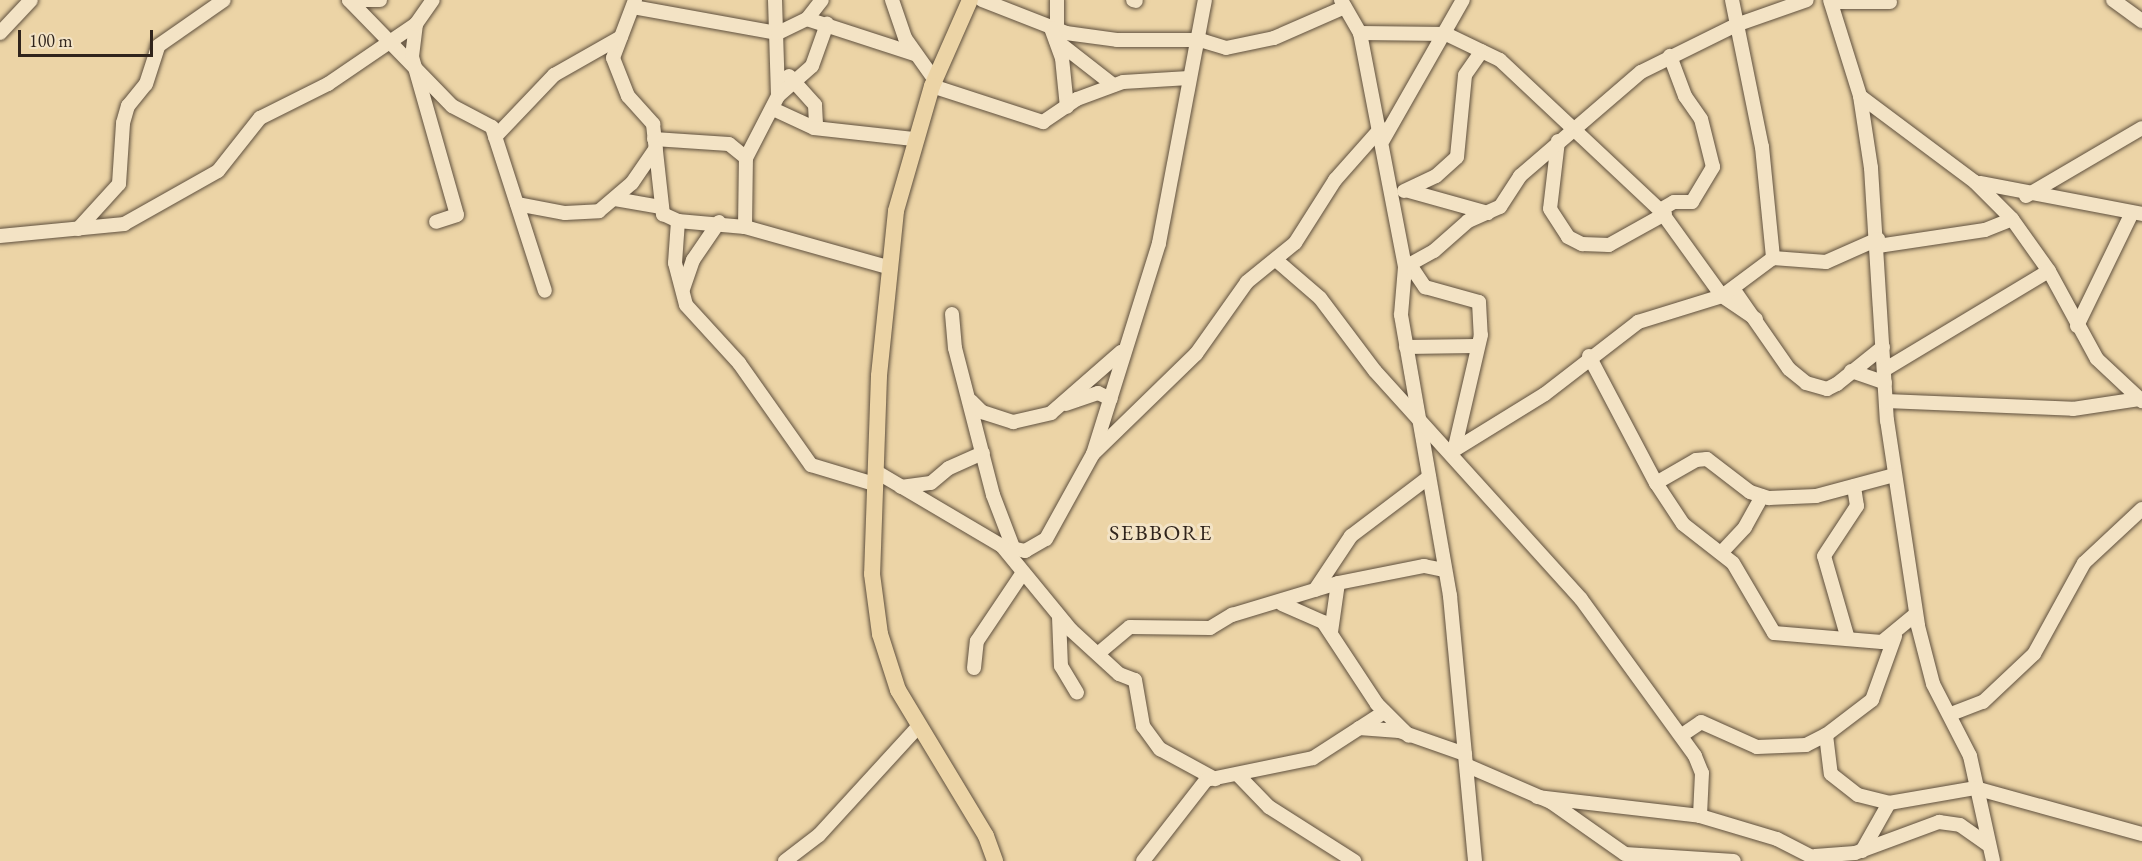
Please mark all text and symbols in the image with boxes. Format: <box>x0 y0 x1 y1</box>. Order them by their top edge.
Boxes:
scale bar <box>21 18 156 56</box>
text: 100 m <box>29 29 73 52</box>
district label: SEBBORE <box>1109 520 1213 546</box>

